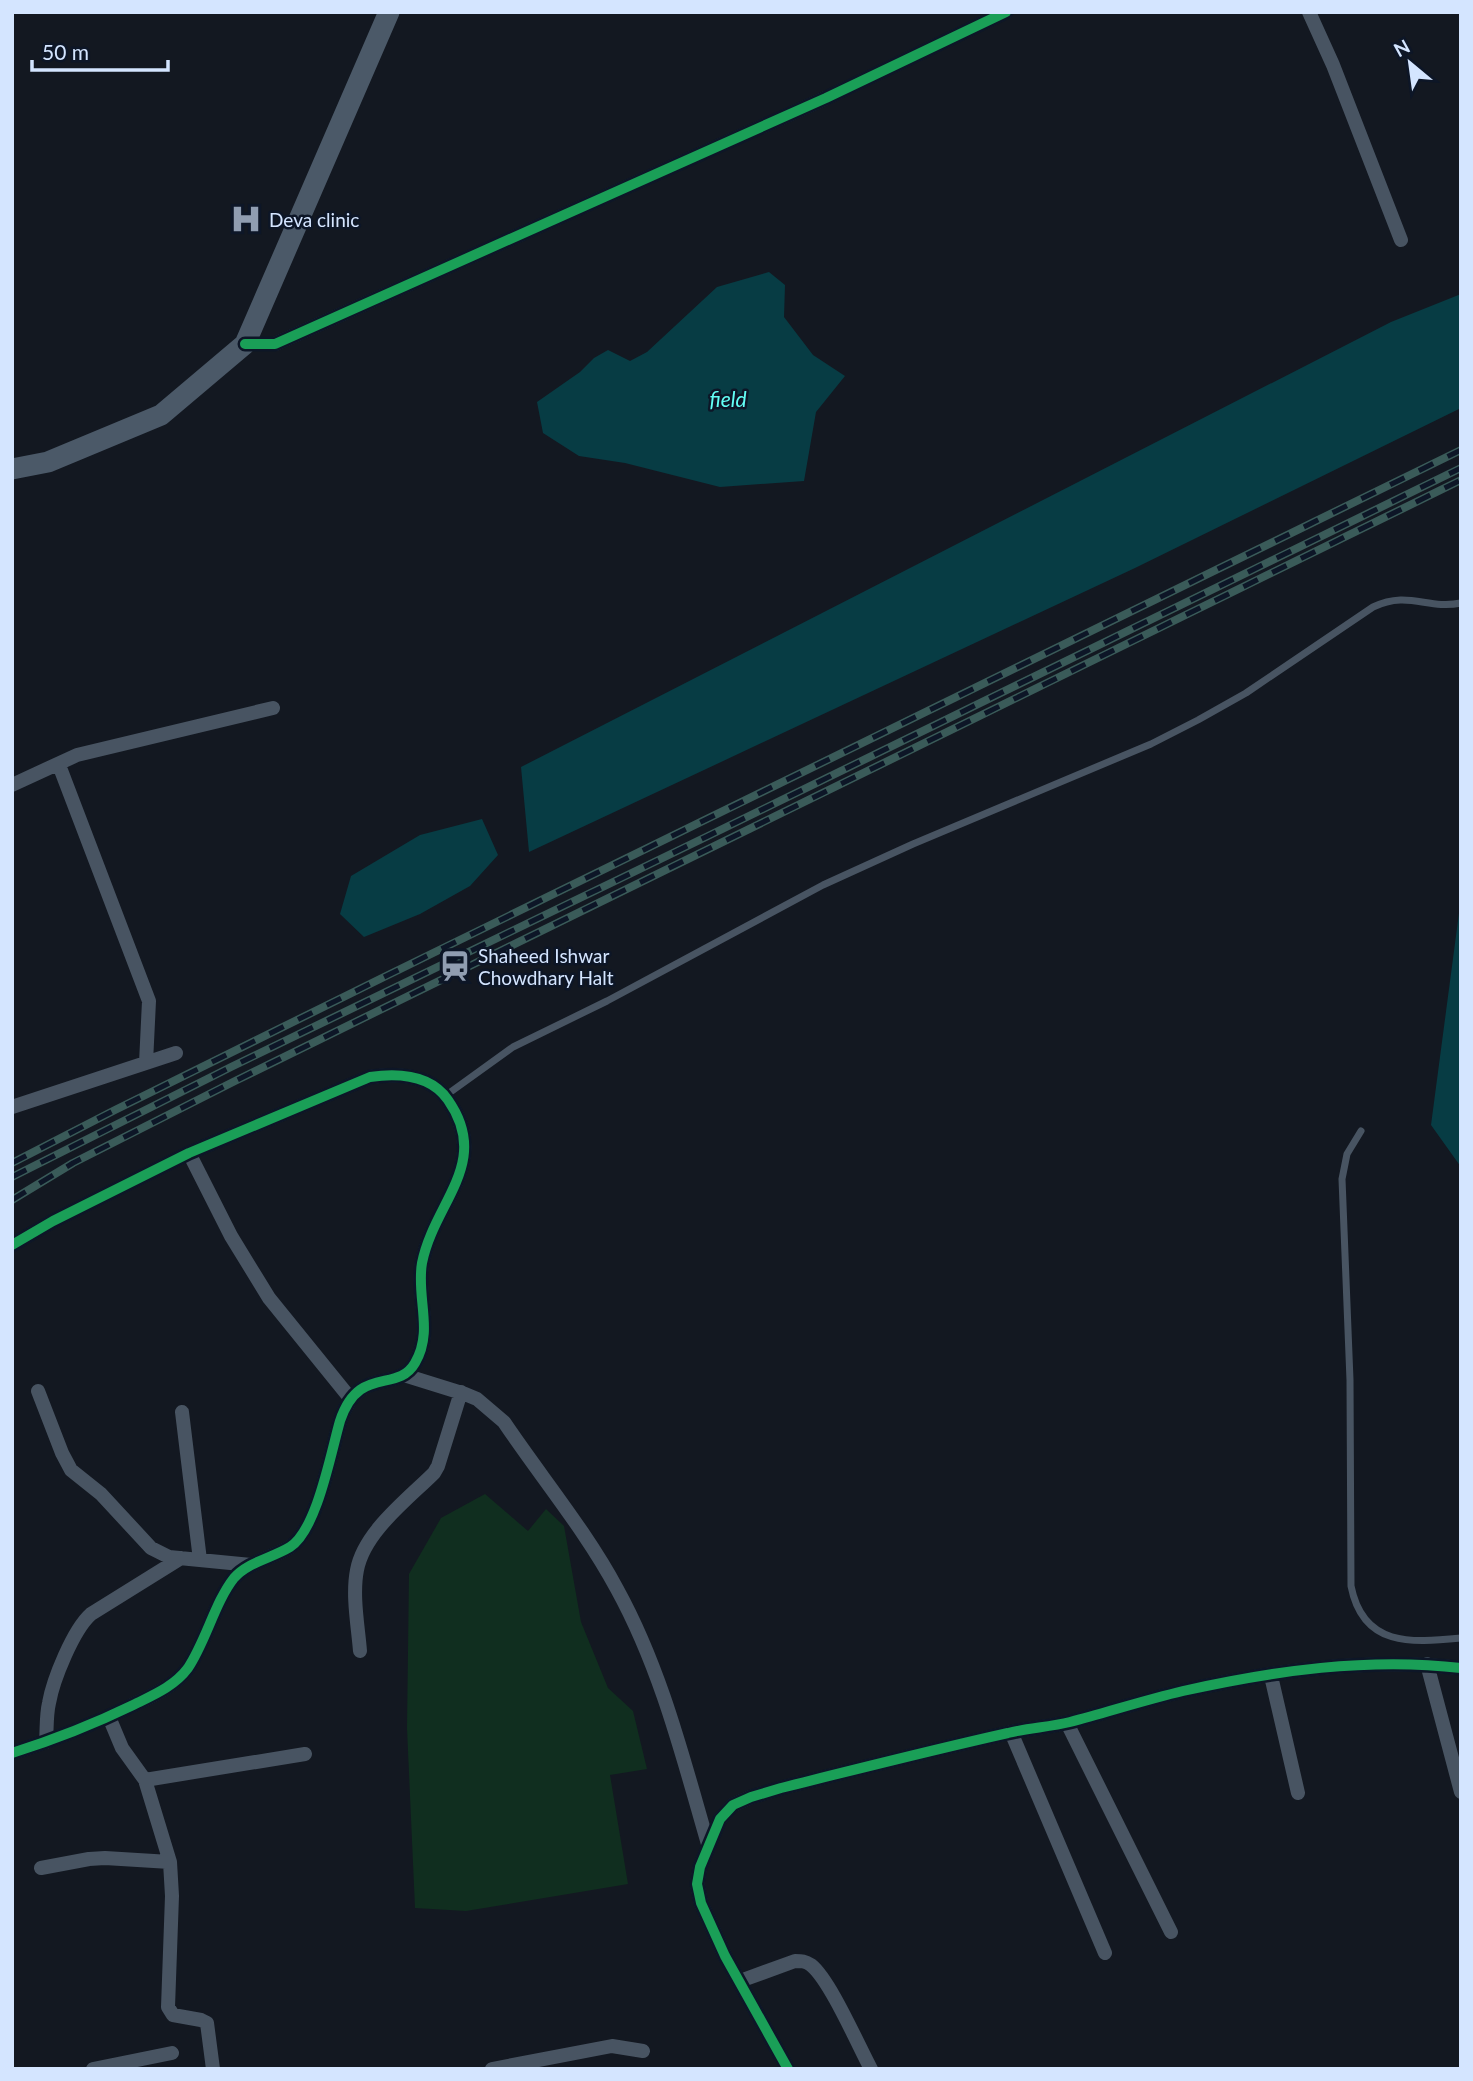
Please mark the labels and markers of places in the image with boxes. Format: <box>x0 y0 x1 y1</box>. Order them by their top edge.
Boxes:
hospital icon: Deva clinic <box>229 202 263 236</box>
place label: Deva clinic <box>269 208 359 231</box>
place label: Shaheed Ishwar Chowdhary Halt <box>478 944 614 989</box>
station icon: Shaheed Ishwar Chowdhary Halt <box>438 949 472 983</box>

